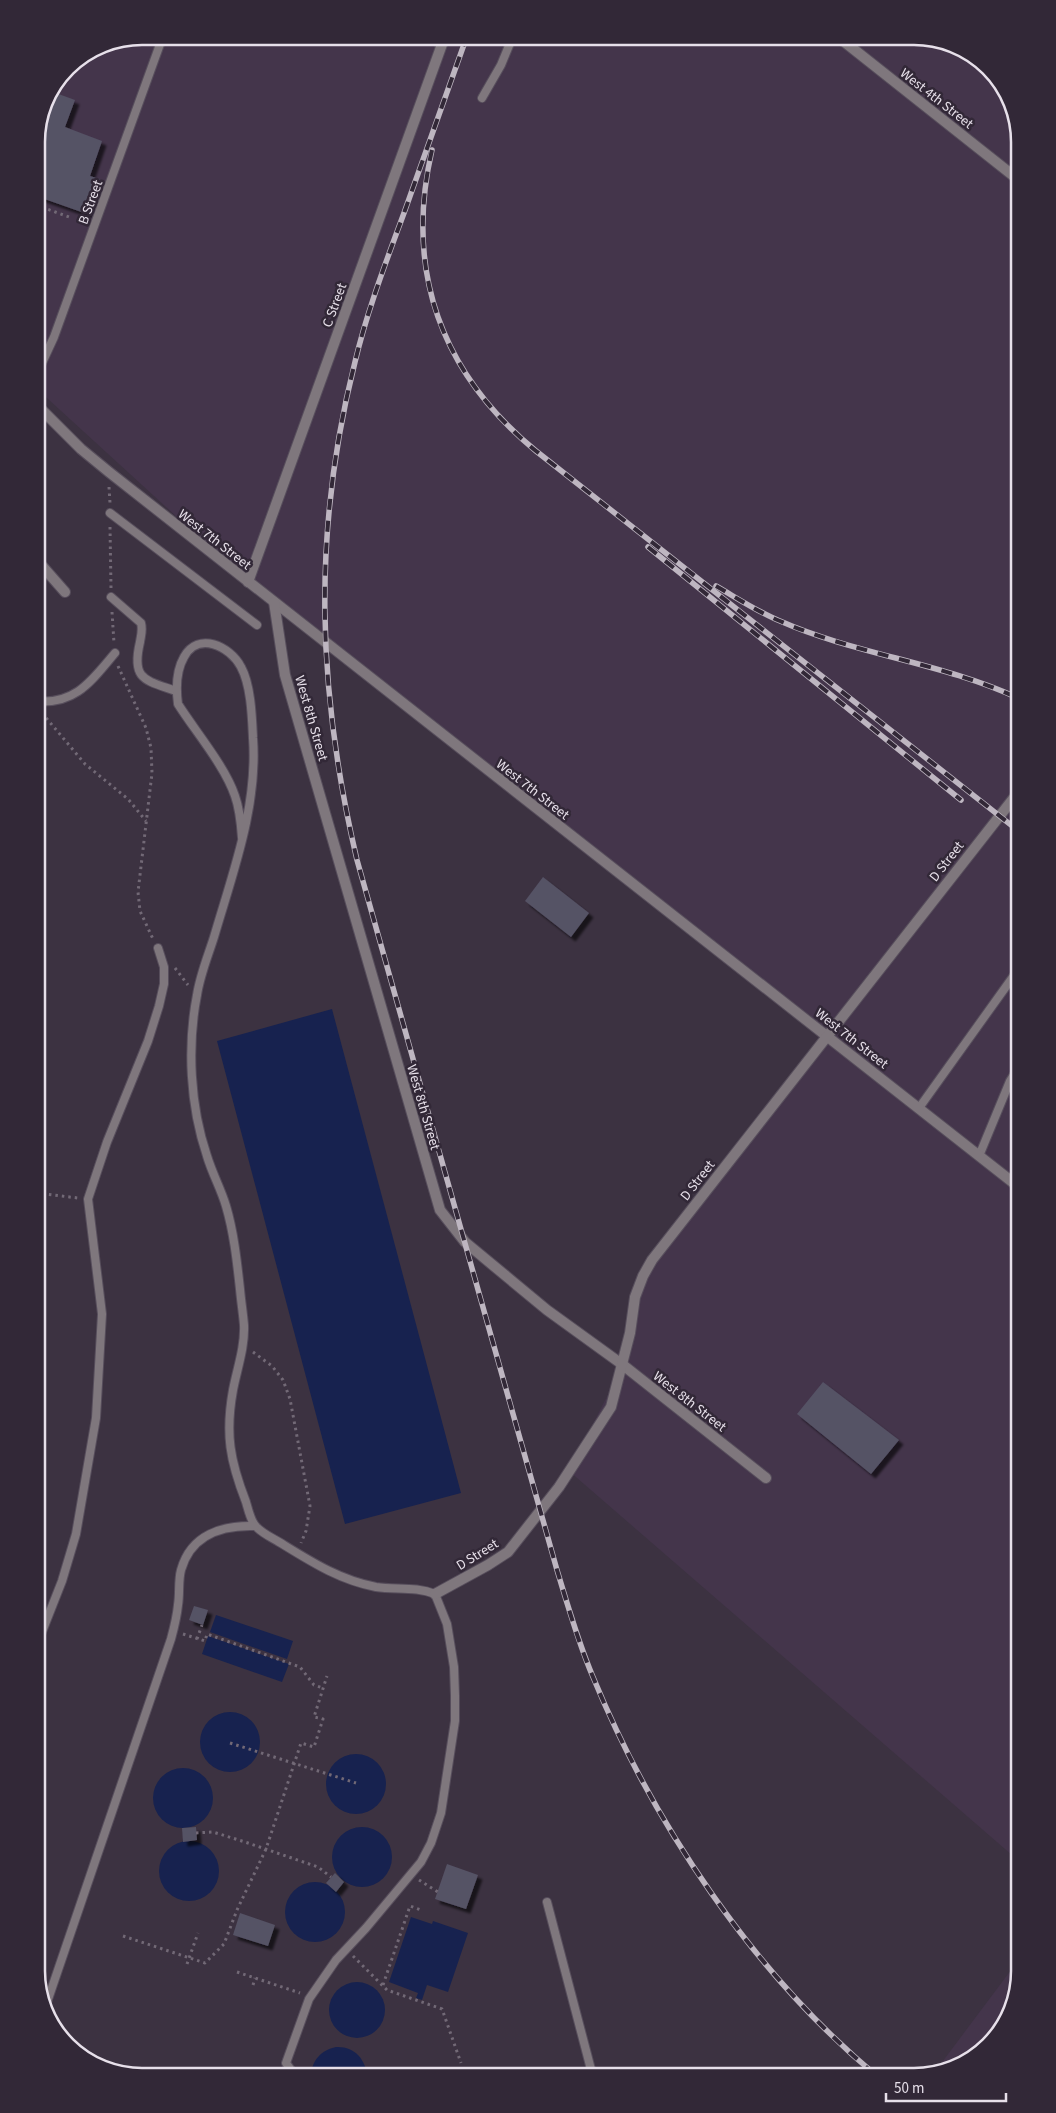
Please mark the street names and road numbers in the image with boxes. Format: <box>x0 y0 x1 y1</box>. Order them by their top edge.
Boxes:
street label: West 4th Street <box>895 64 978 134</box>
street label: B Street <box>74 177 108 227</box>
street label: C Street <box>318 280 352 330</box>
street label: West 7th Street <box>173 505 256 575</box>
street label: West 8th Street <box>289 673 333 764</box>
street label: West 7th Street <box>491 755 574 825</box>
street label: D Street <box>925 837 969 886</box>
street label: West 7th Street <box>810 1004 893 1074</box>
street label: West 8th Street <box>401 1062 445 1153</box>
street label: D Street <box>676 1156 720 1205</box>
street label: West 8th Street <box>648 1367 731 1437</box>
street label: D Street <box>453 1534 503 1576</box>

